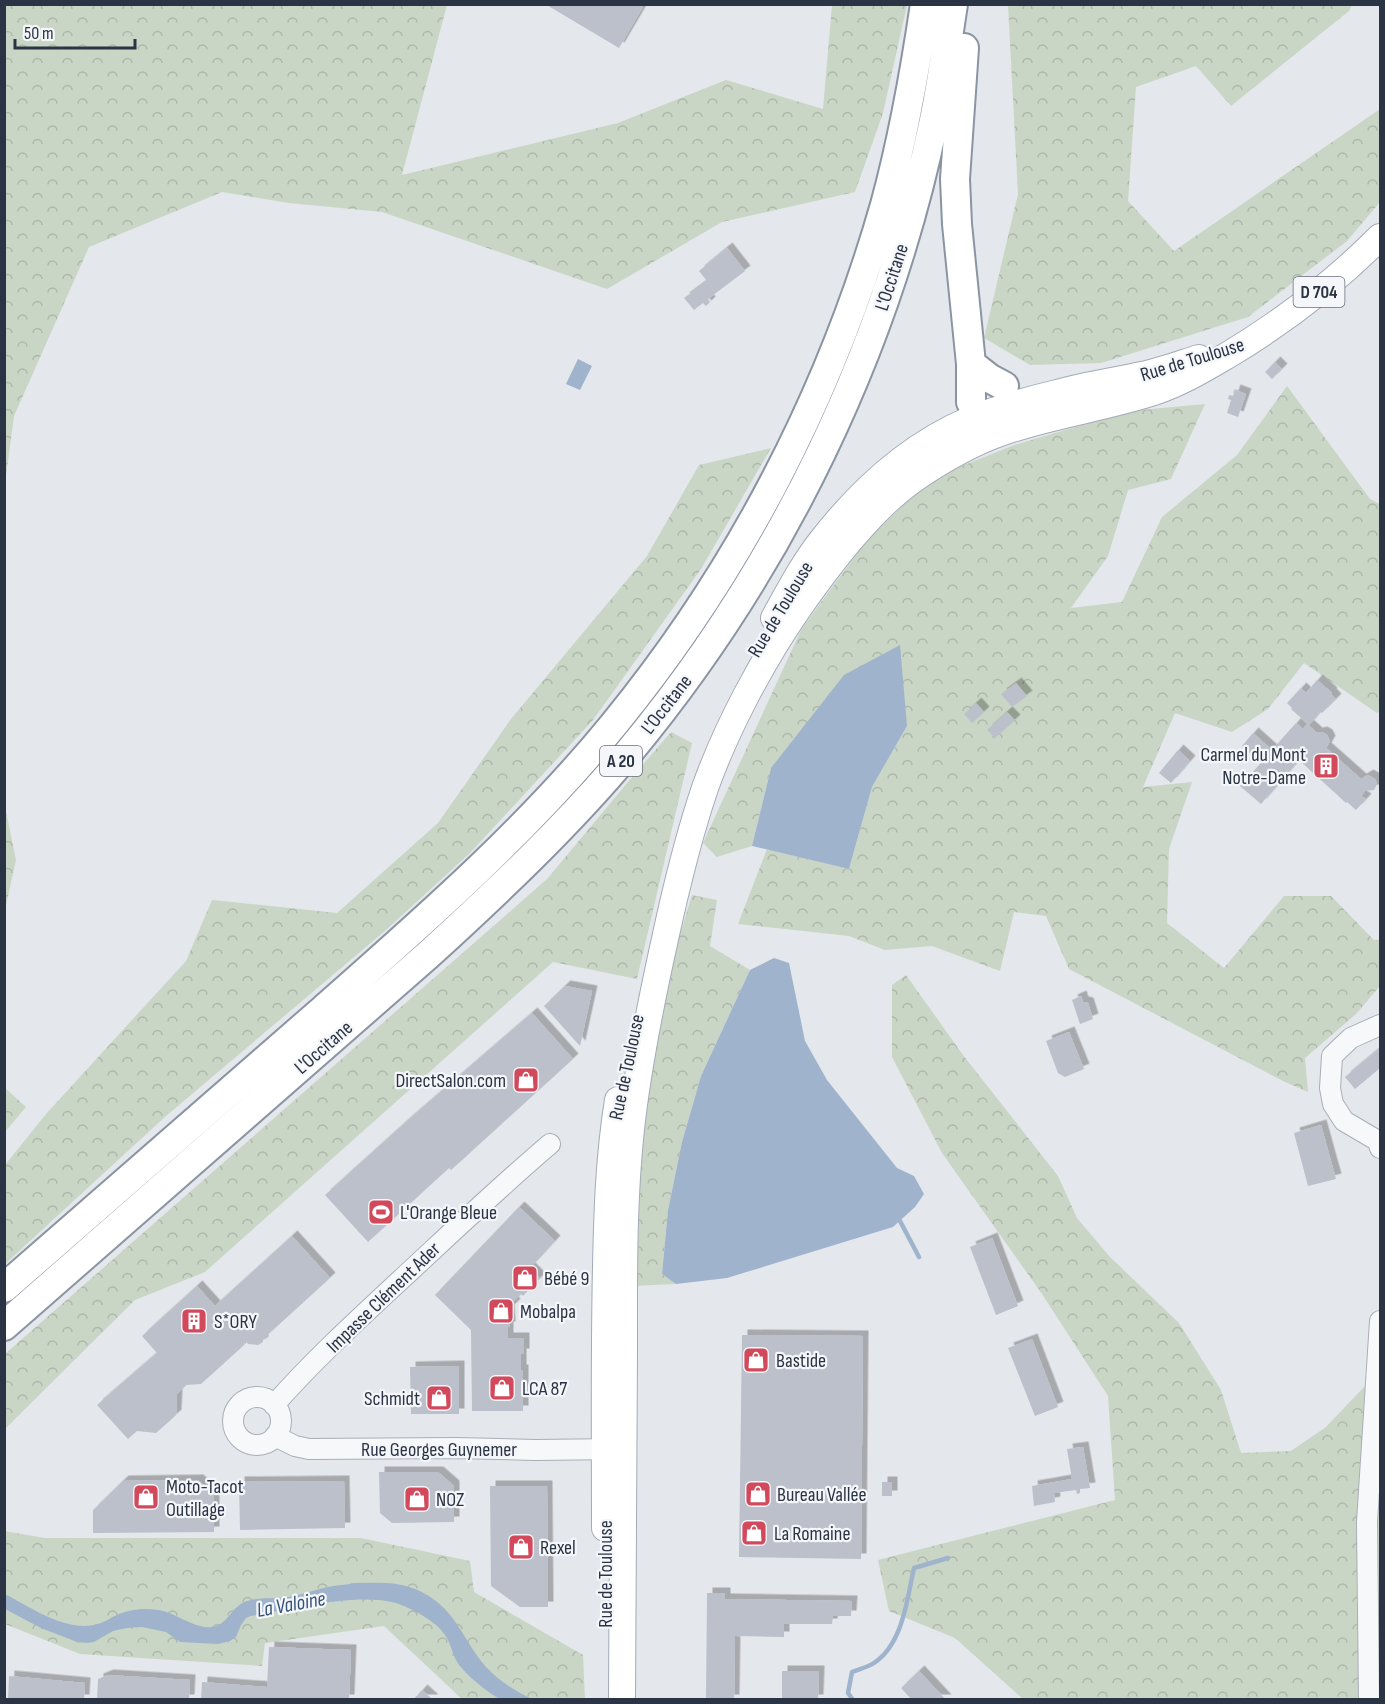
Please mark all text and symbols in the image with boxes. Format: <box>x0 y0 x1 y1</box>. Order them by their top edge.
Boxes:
scale bar <box>15 12 135 50</box>
text: 50 m <box>24 23 54 44</box>
street label: L'Occitane <box>870 241 914 314</box>
road number: D 704 <box>1294 277 1344 307</box>
street label: Rue de Toulouse <box>1137 333 1247 387</box>
street label: Rue de Toulouse <box>743 557 819 662</box>
street label: L'Occitane <box>636 670 698 739</box>
place label: Carmel du Mont Notre-Dame <box>1201 743 1306 790</box>
road number: A 20 <box>600 746 642 776</box>
building icon: Carmel du Mont Notre-Dame <box>1311 751 1341 781</box>
street label: Rue de Toulouse <box>604 1012 650 1122</box>
street label: L'Occitane <box>290 1016 358 1080</box>
shop icon: DirectSalon.com <box>511 1065 541 1095</box>
place label: DirectSalon.com <box>396 1069 506 1093</box>
sports icon: L'Orange Bleue <box>366 1197 396 1227</box>
place label: L'Orange Bleue <box>400 1201 497 1225</box>
street label: Impasse Clément Ader <box>322 1237 446 1358</box>
shop icon: Bébé 9 <box>510 1263 540 1293</box>
place label: Bébé 9 <box>544 1267 589 1291</box>
shop icon: Mobalpa <box>486 1296 516 1326</box>
place label: Mobalpa <box>520 1300 576 1324</box>
building icon: S*ORY <box>179 1306 209 1336</box>
place label: S*ORY <box>214 1310 257 1334</box>
shop icon: Bastide <box>741 1345 771 1375</box>
place label: Bastide <box>776 1349 826 1373</box>
shop icon: LCA 87 <box>487 1373 517 1403</box>
place label: LCA 87 <box>522 1377 567 1401</box>
shop icon: Schmidt <box>424 1383 454 1413</box>
place label: Schmidt <box>364 1387 420 1411</box>
street label: Rue Georges Guynemer <box>361 1438 517 1462</box>
place label: Moto-Tacot Outillage <box>166 1475 244 1522</box>
shop icon: Bureau Vallée <box>743 1479 773 1509</box>
shop icon: Moto-Tacot Outillage <box>131 1482 161 1512</box>
place label: Bureau Vallée <box>777 1483 867 1507</box>
shop icon: NOZ <box>402 1484 432 1514</box>
place label: NOZ <box>436 1488 464 1512</box>
shop icon: La Romaine <box>739 1518 769 1548</box>
street label: Rue de Toulouse <box>594 1520 618 1628</box>
place label: La Romaine <box>774 1522 850 1546</box>
shop icon: Rexel <box>506 1532 536 1562</box>
place label: Rexel <box>540 1536 576 1560</box>
water label: La Valoine <box>255 1586 327 1623</box>

